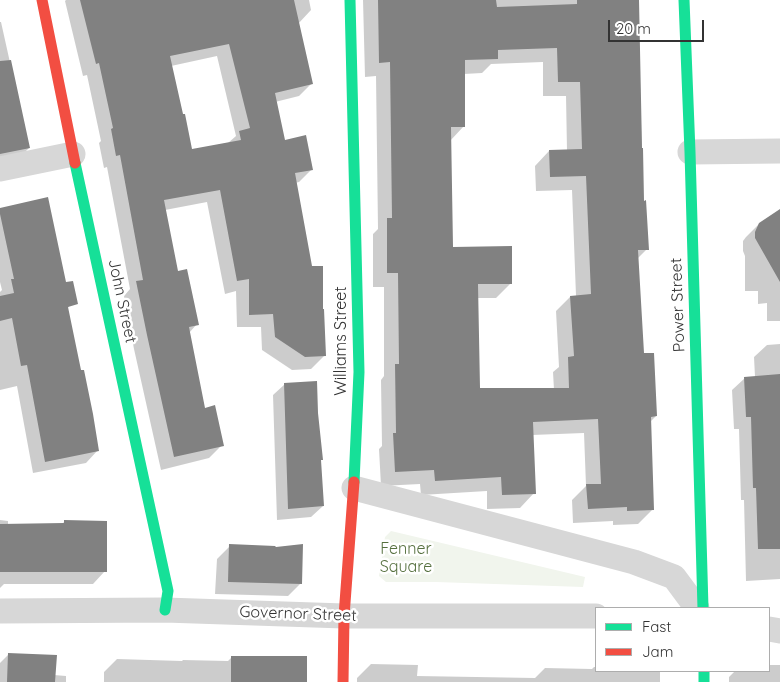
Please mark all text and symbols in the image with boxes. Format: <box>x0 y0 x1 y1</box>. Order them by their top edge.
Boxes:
scale bar <box>610 10 706 42</box>
text: 20 m <box>616 19 651 38</box>
street label: John Street <box>104 257 140 345</box>
street label: Power Street <box>667 258 689 352</box>
street label: Williams Street <box>331 286 351 396</box>
park label: Fenner Square <box>380 539 432 577</box>
street label: Governor Street <box>239 602 357 626</box>
legend <box>595 607 770 672</box>
text: Fast <box>642 617 671 636</box>
text: Jam <box>642 642 673 661</box>

